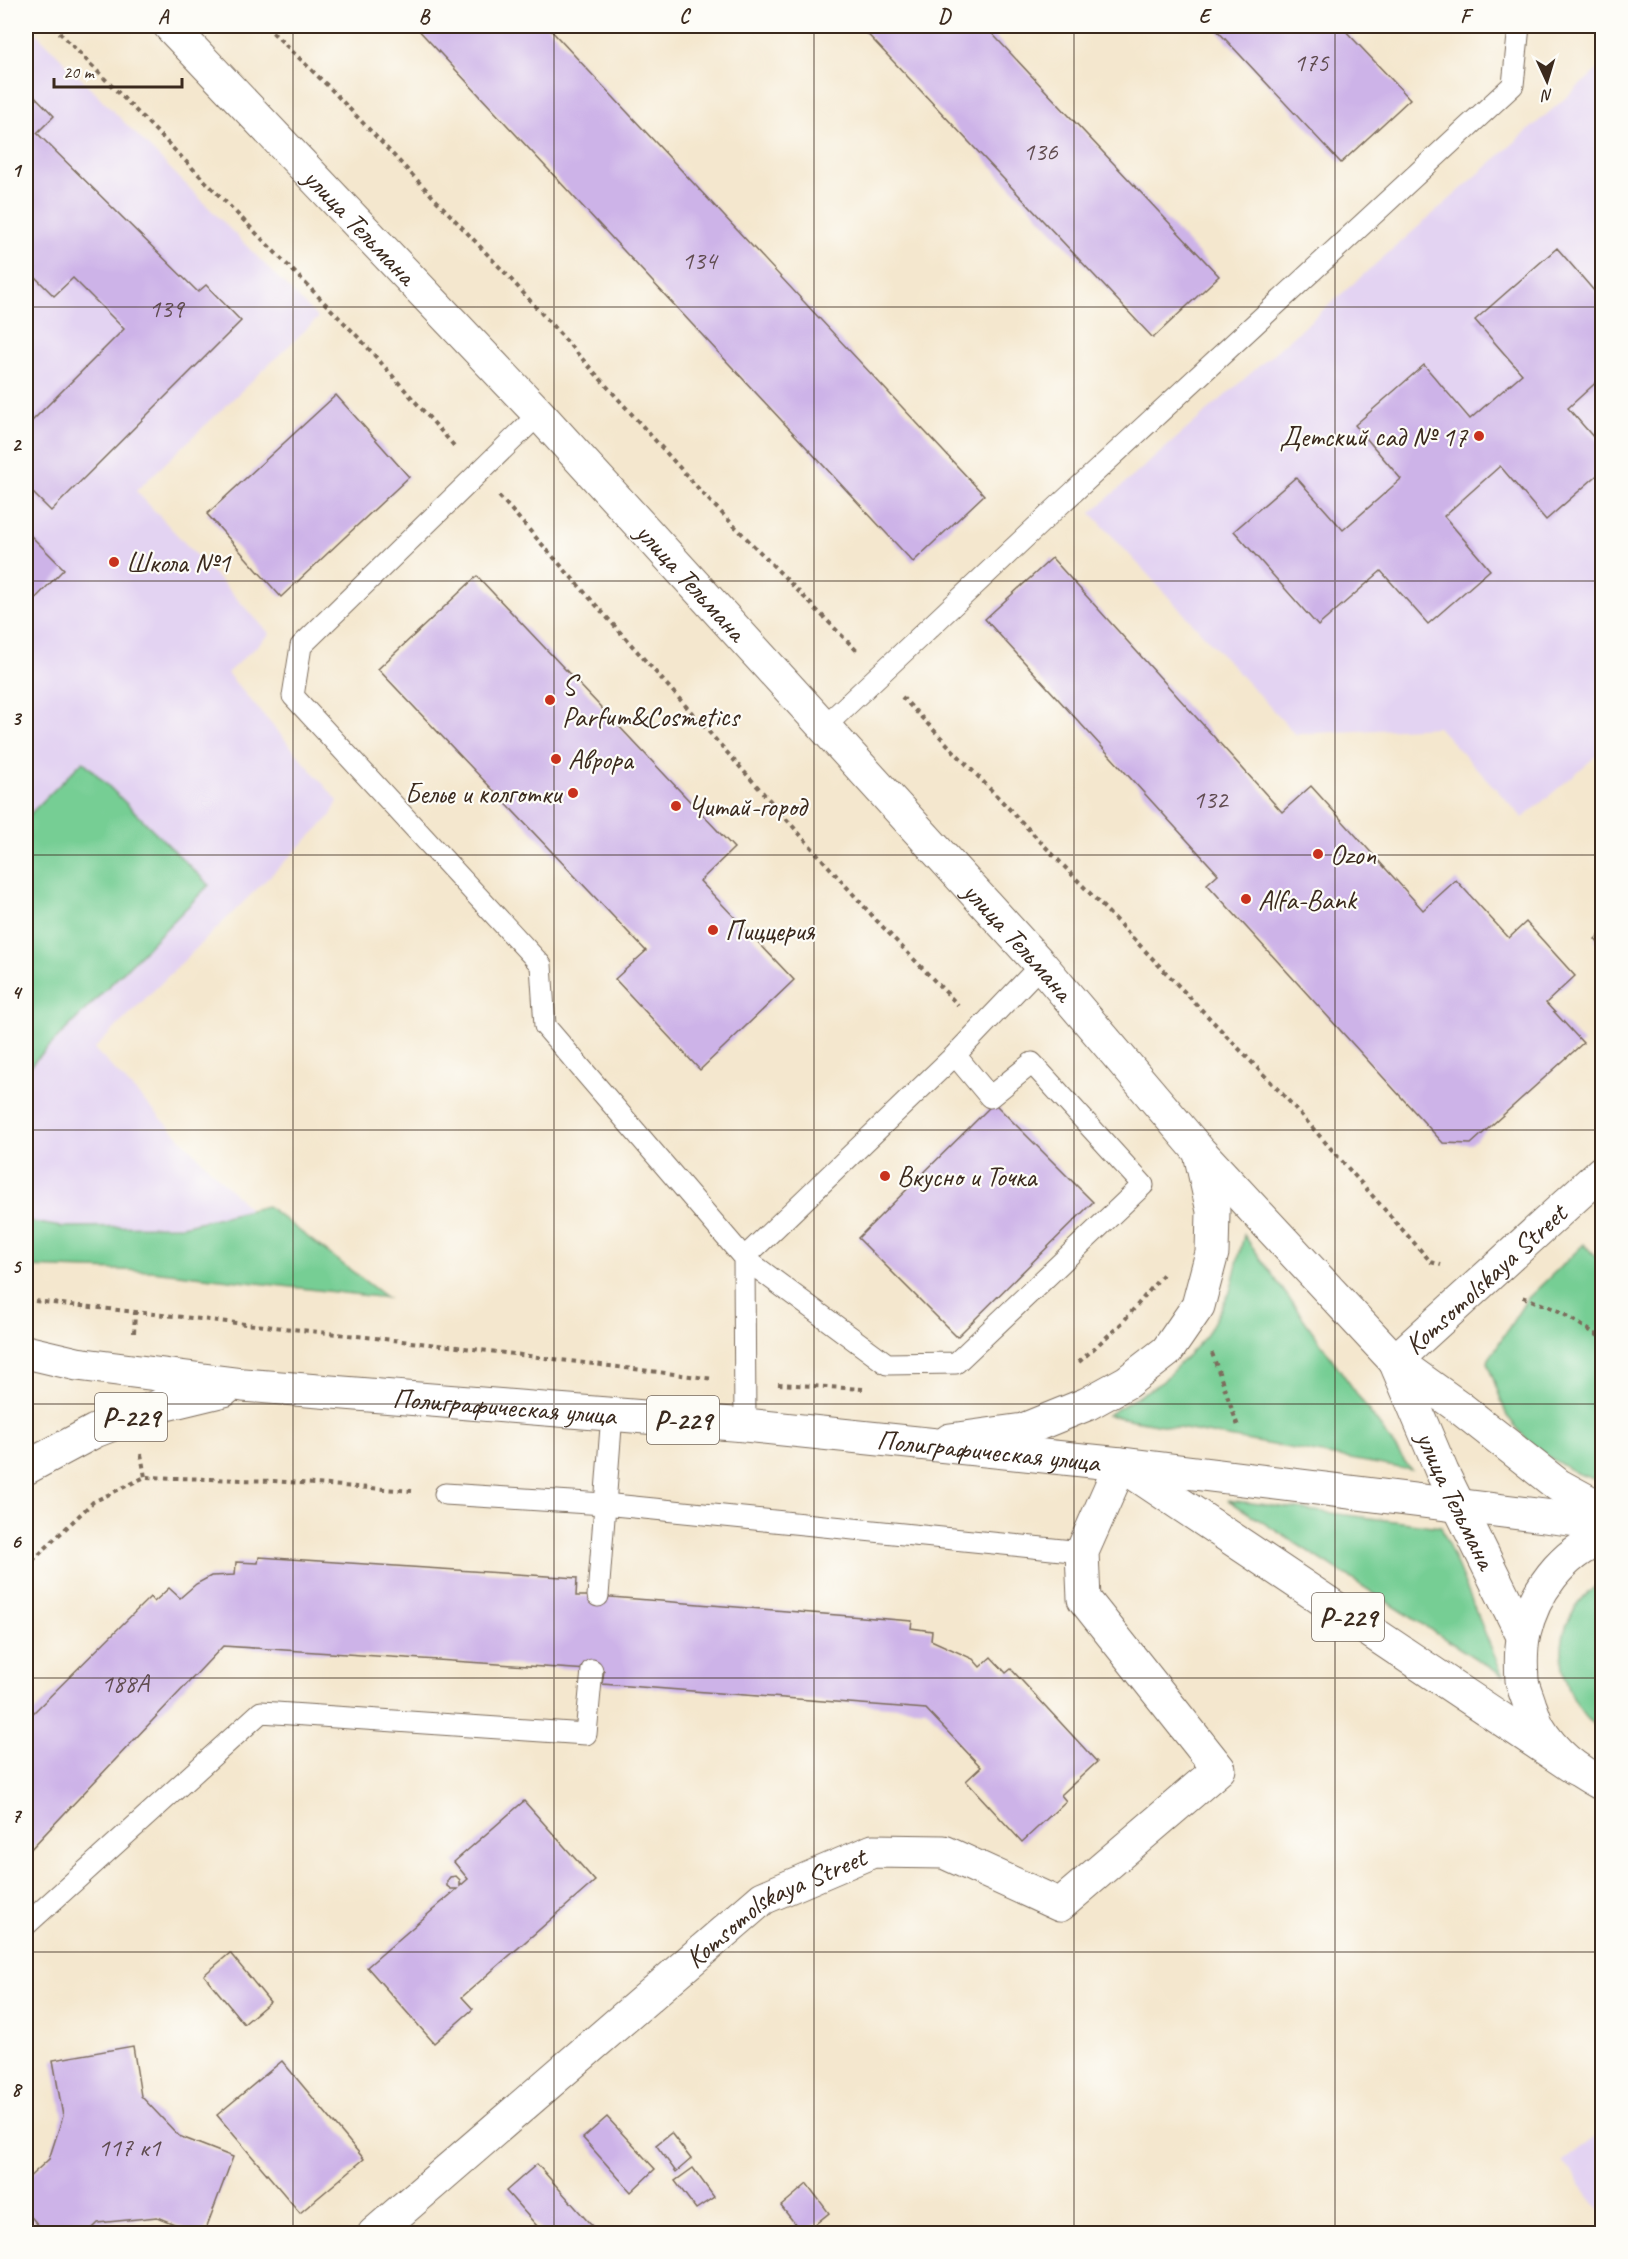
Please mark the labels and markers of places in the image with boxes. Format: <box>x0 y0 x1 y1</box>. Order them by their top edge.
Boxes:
place label: Детский сад № 17 <box>1280 419 1468 454</box>
marker: Детский сад № 17 <box>1472 429 1486 443</box>
place label: Школа №1 <box>126 545 232 580</box>
marker: Школа №1 <box>107 555 121 569</box>
place label: S Parfum&Cosmetics <box>562 667 741 734</box>
marker: S Parfum&Cosmetics <box>543 693 557 707</box>
place label: Аврора <box>568 742 635 777</box>
marker: Аврора <box>549 752 563 766</box>
place label: Белье и колготки <box>405 776 564 811</box>
marker: Белье и колготки <box>566 786 580 800</box>
place label: Читай-город <box>688 789 809 824</box>
marker: Читай-город <box>669 799 683 813</box>
place label: Ozon <box>1330 837 1376 872</box>
marker: Ozon <box>1311 847 1325 861</box>
place label: Alfa-Bank <box>1258 882 1358 917</box>
marker: Alfa-Bank <box>1239 892 1253 906</box>
place label: Пиццерия <box>725 913 815 948</box>
marker: Пиццерия <box>706 923 720 937</box>
place label: Вкусно и Точка <box>897 1159 1038 1194</box>
marker: Вкусно и Точка <box>878 1169 892 1183</box>

